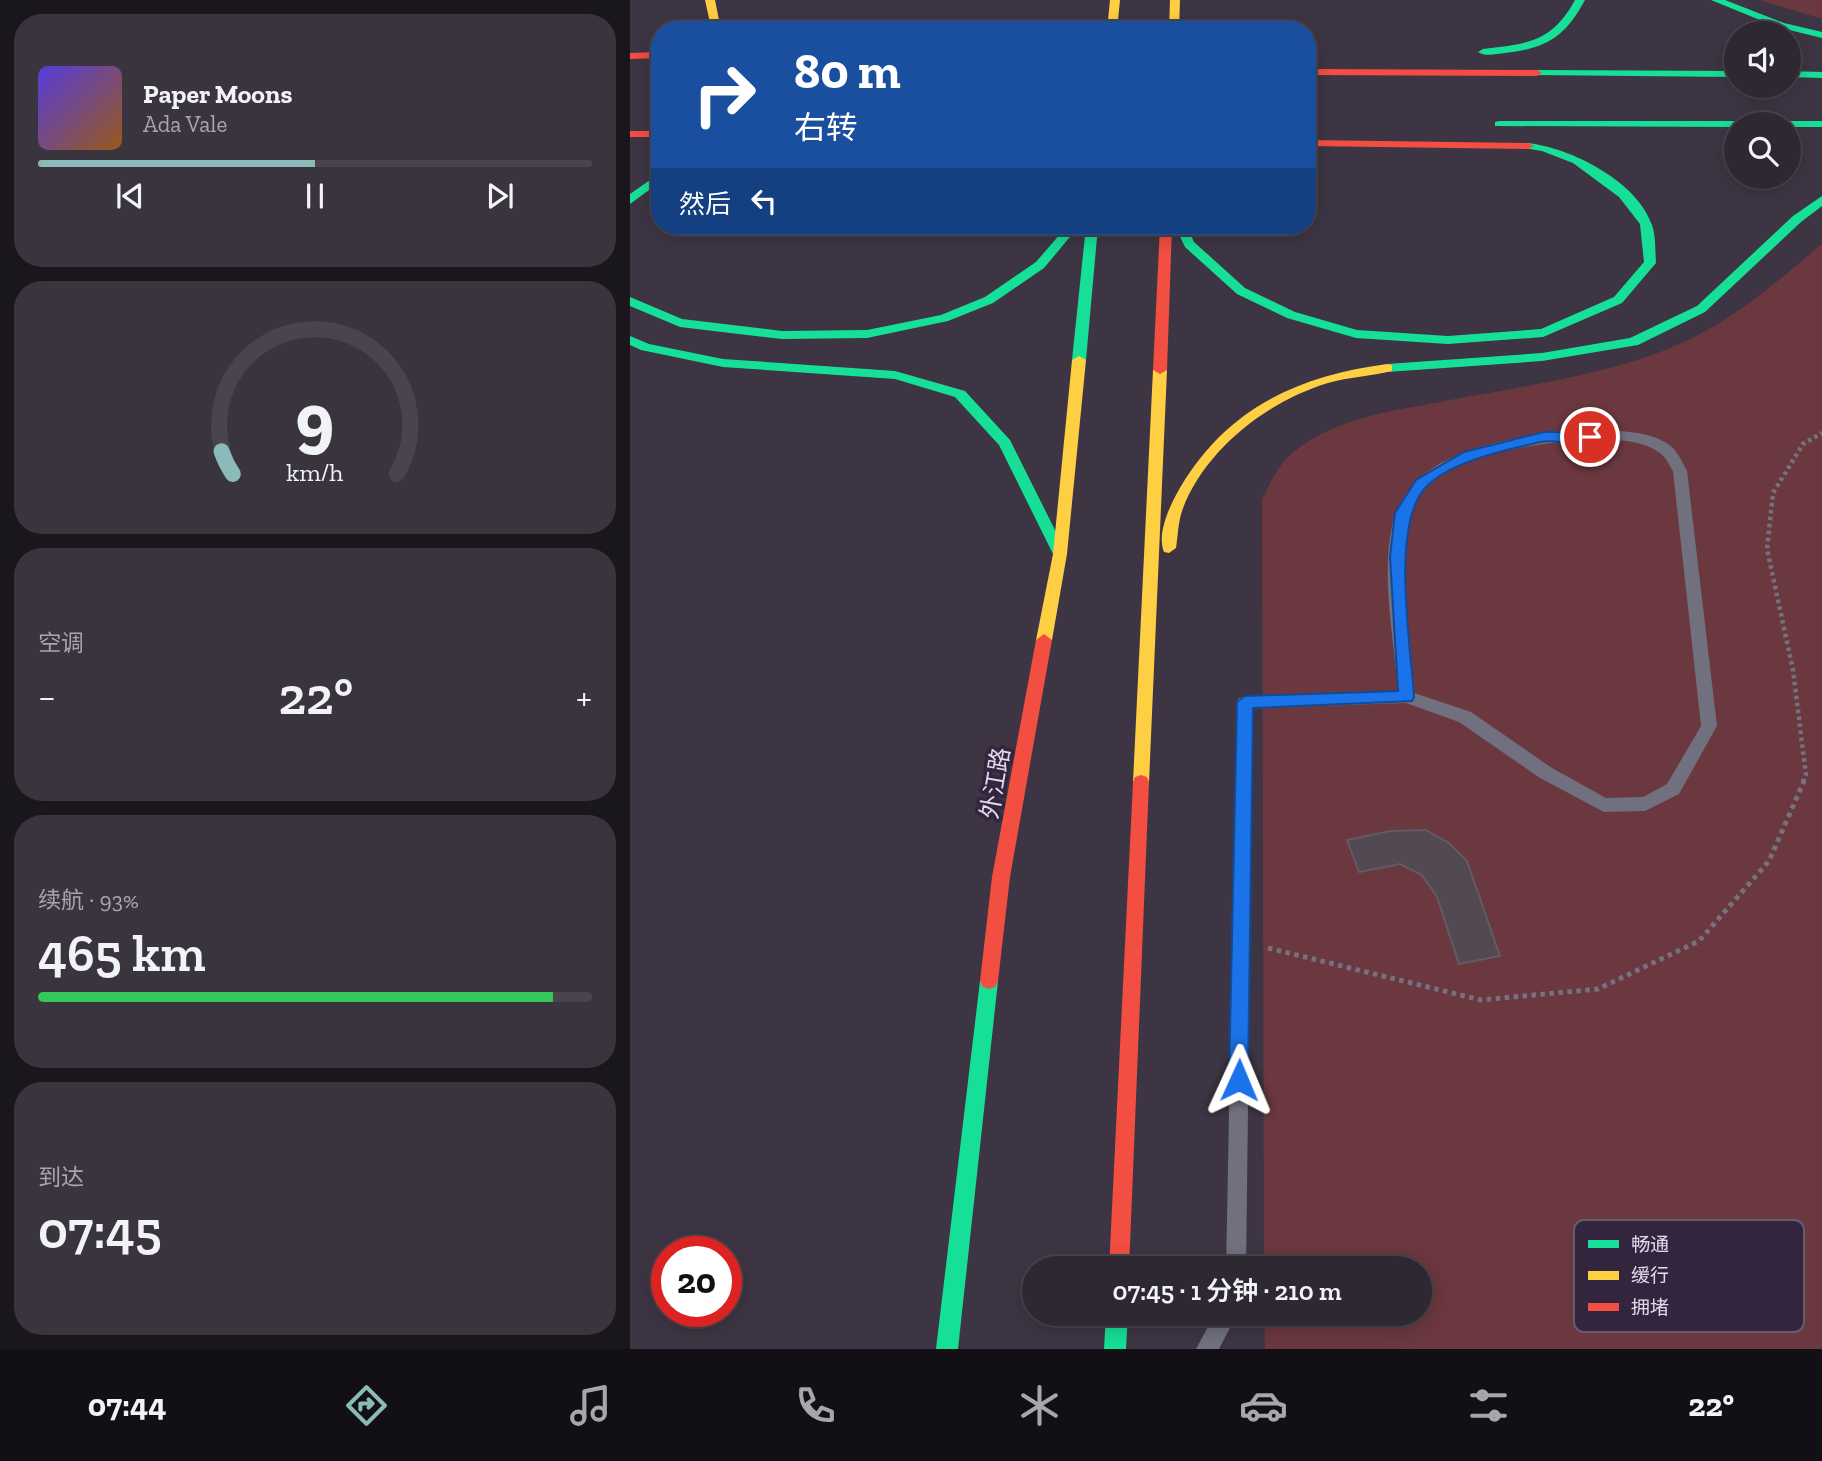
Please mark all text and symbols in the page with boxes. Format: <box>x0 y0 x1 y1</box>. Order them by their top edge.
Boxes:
map controls <box>1724 21 1801 189</box>
button: sound <box>1724 21 1801 98</box>
text: 80 m <box>794 42 901 101</box>
icon: right <box>679 49 770 140</box>
text: Paper Moons <box>143 78 292 110</box>
text: 右转 <box>794 109 858 147</box>
text: Ada Vale <box>143 110 227 138</box>
button: search <box>1724 112 1801 189</box>
icon: previous <box>111 177 149 215</box>
icon: pause <box>296 177 334 215</box>
icon: next <box>481 177 519 215</box>
icon: left <box>745 182 783 220</box>
text: 然后 <box>679 188 731 220</box>
text: 9 <box>296 375 334 463</box>
pin <box>1560 407 1620 467</box>
icon: arrive <box>1571 418 1609 456</box>
text: km/h <box>286 456 344 486</box>
text: 空调 <box>38 629 84 657</box>
text: 22° <box>279 665 353 727</box>
text: − <box>38 674 56 720</box>
text: + <box>576 674 592 720</box>
street label: 外江路 <box>974 745 1016 821</box>
text: 续航 · 93% <box>38 886 139 914</box>
text: 465 km <box>38 922 206 984</box>
position arrow <box>1202 1043 1276 1117</box>
text: 到达 <box>38 1163 84 1191</box>
text: 07:45 <box>38 1199 162 1261</box>
legend <box>1574 1220 1804 1332</box>
text: 畅通 <box>1631 1233 1669 1256</box>
speed limit sign: 20 <box>651 1236 742 1327</box>
text: 缓行 <box>1631 1264 1669 1287</box>
text: 07:45 · 1 分钟 · 210 m <box>1112 1275 1342 1307</box>
text: 拥堵 <box>1631 1296 1669 1319</box>
icon: directions <box>342 1381 391 1430</box>
icon: music <box>566 1381 615 1430</box>
icon: phone <box>791 1381 840 1430</box>
icon: climate <box>1015 1381 1064 1430</box>
icon: car <box>1239 1381 1288 1430</box>
icon: filters <box>1464 1381 1513 1430</box>
text: 07:44 <box>88 1386 166 1424</box>
text: 22° <box>1688 1386 1734 1424</box>

